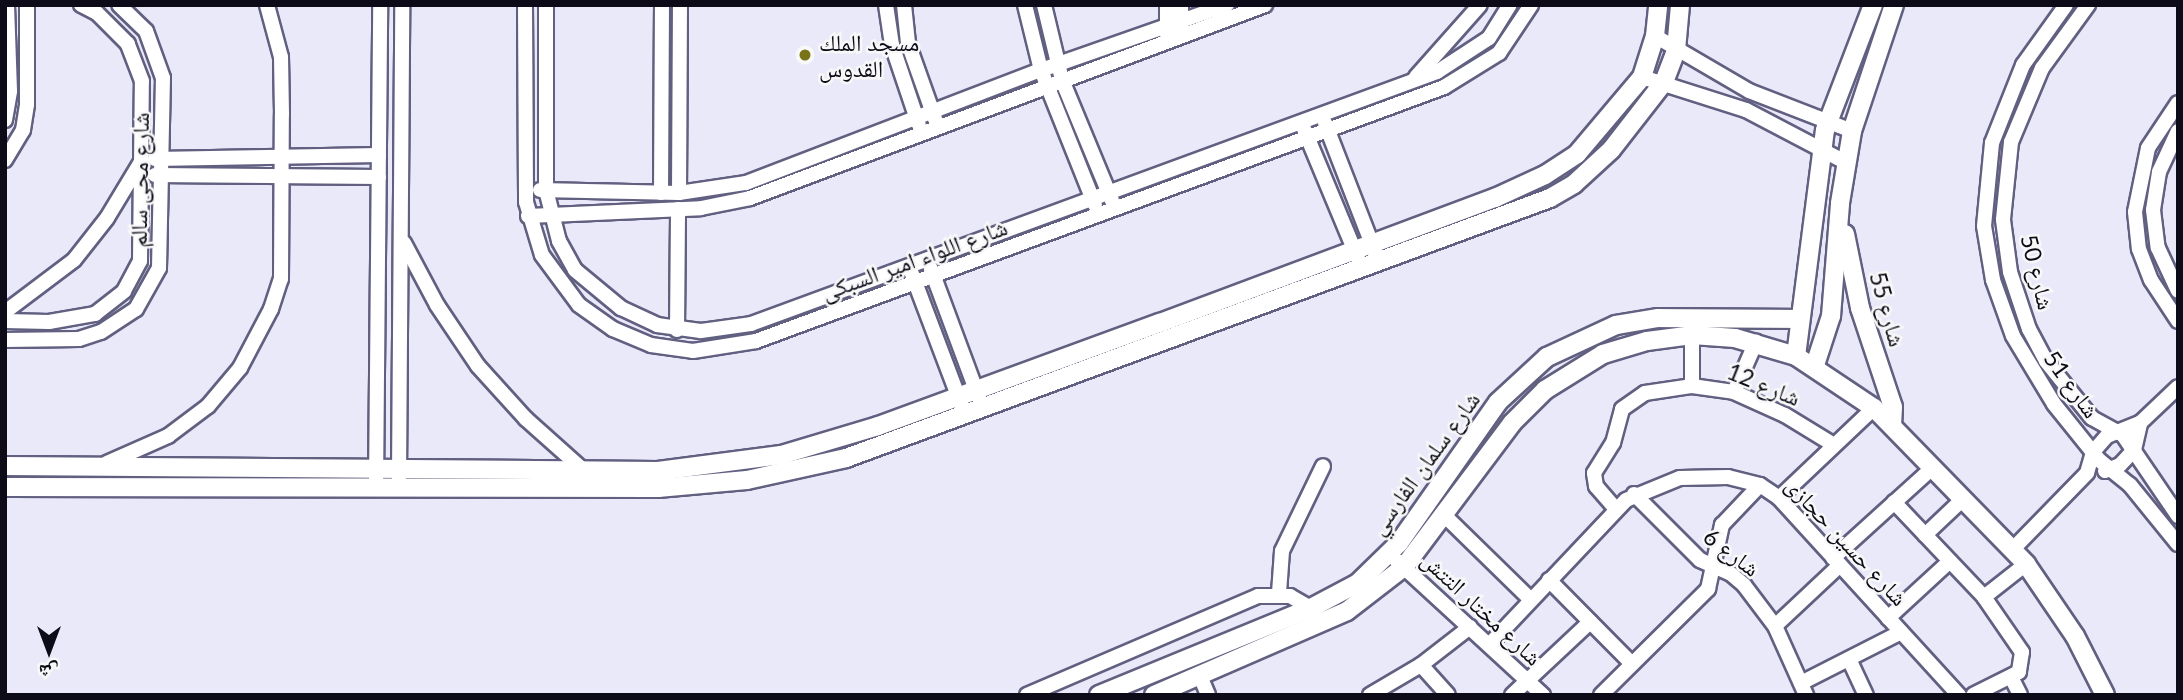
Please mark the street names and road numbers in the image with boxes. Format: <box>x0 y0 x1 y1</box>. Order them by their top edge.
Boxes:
street label: شارع محى سالم <box>124 112 154 248</box>
street label: شارع اللواء امير السبكى <box>817 213 1011 305</box>
street label: شارع 50 <box>2015 232 2061 312</box>
street label: شارع 55 <box>1864 269 1912 349</box>
street label: شارع 51 <box>2038 345 2106 423</box>
street label: شارع 12 <box>1723 357 1805 411</box>
street label: شارع سلمان الفارسي <box>1363 386 1485 540</box>
street label: شارع حسين حجازى <box>1780 471 1914 611</box>
street label: شارع 6 <box>1699 522 1765 582</box>
street label: شارع مختار التتش <box>1416 545 1548 671</box>

